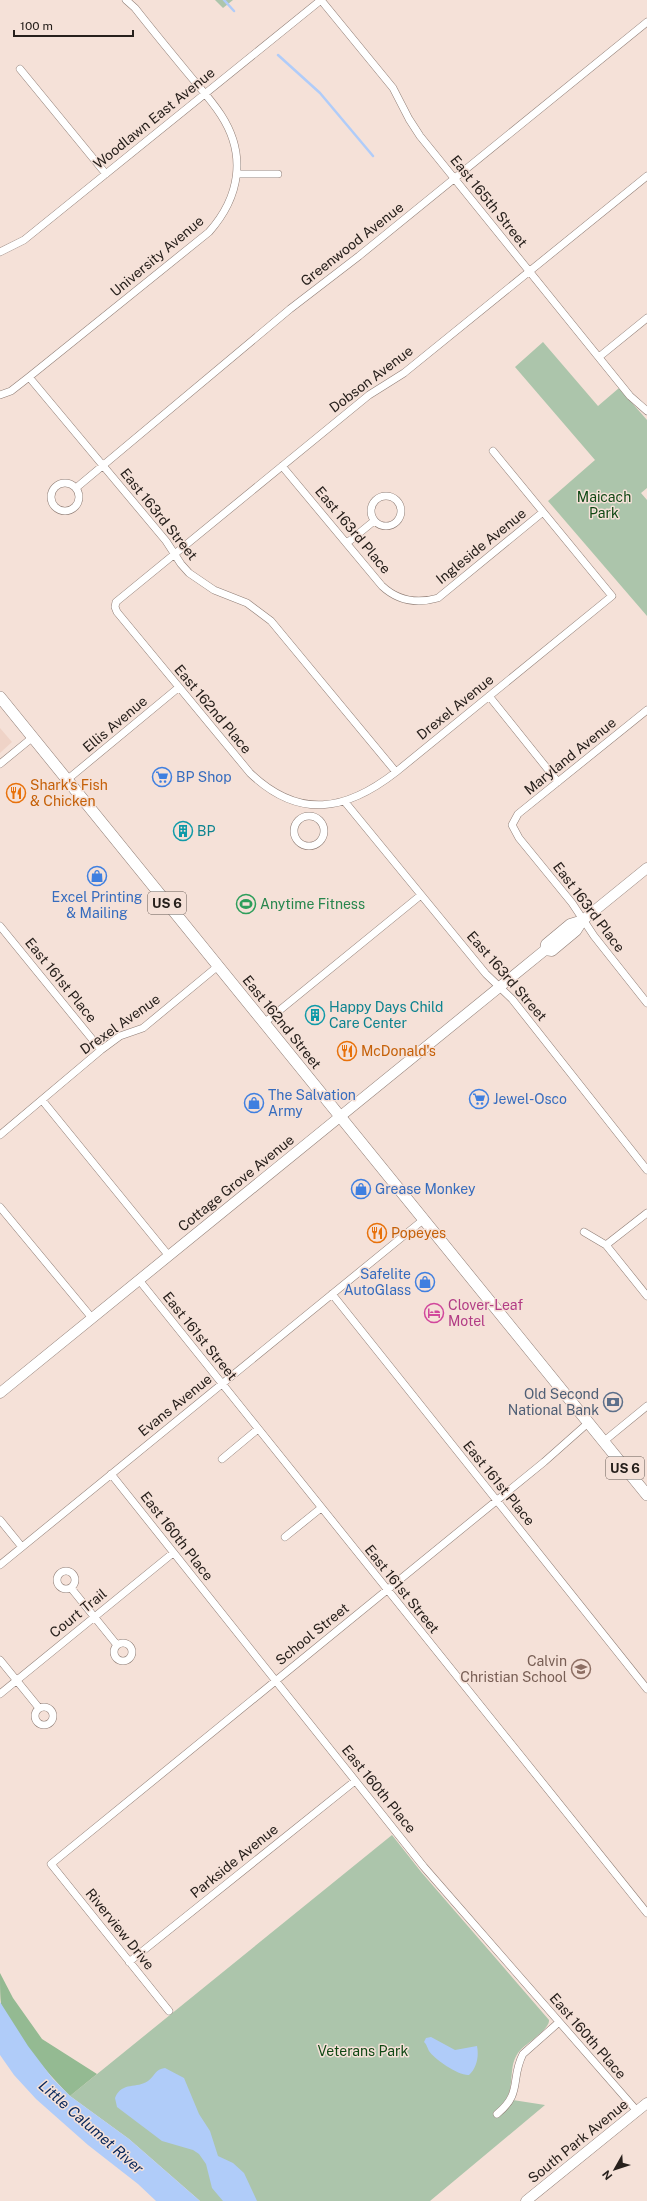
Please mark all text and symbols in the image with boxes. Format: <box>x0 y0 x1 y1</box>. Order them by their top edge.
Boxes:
scale bar <box>14 12 133 38</box>
text: 100 m <box>20 19 53 33</box>
street label: Woodlawn East Avenue <box>90 64 218 172</box>
street label: East 165th Street <box>447 152 531 250</box>
street label: Greenwood Avenue <box>298 199 407 289</box>
street label: University Avenue <box>107 212 207 300</box>
street label: Dobson Avenue <box>326 342 416 416</box>
street label: East 163rd Street <box>117 465 201 563</box>
street label: East 163rd Place <box>312 483 394 577</box>
park label: Maicach Park <box>577 489 631 521</box>
street label: Ingleside Avenue <box>433 505 529 587</box>
street label: East 162nd Place <box>171 661 255 757</box>
street label: Drexel Avenue <box>414 671 497 743</box>
street label: Ellis Avenue <box>80 693 150 755</box>
street label: Maryland Avenue <box>521 714 619 798</box>
supermarket icon: BP Shop <box>151 766 173 788</box>
place label: BP Shop <box>176 769 232 785</box>
place label: Shark's Fish & Chicken <box>30 777 108 809</box>
restaurant icon: Shark's Fish & Chicken <box>5 782 27 804</box>
building icon: BP <box>172 820 194 842</box>
place label: BP <box>197 823 215 839</box>
street label: East 163rd Place <box>550 859 628 955</box>
shop icon: Excel Printing & Mailing <box>86 865 108 887</box>
place label: Excel Printing & Mailing <box>52 889 143 921</box>
road number: US 6 <box>148 892 186 914</box>
sports icon: Anytime Fitness <box>235 893 257 915</box>
place label: Anytime Fitness <box>260 896 365 912</box>
street label: East 163rd Street <box>464 928 550 1024</box>
street label: East 161st Place <box>22 934 100 1026</box>
street label: East 162nd Street <box>239 972 325 1072</box>
street label: Drexel Avenue <box>77 991 163 1057</box>
place label: Happy Days Child Care Center <box>329 999 443 1031</box>
building icon: Happy Days Child Care Center <box>304 1004 326 1026</box>
restaurant icon: McDonald's <box>336 1040 358 1062</box>
place label: McDonald's <box>361 1043 436 1059</box>
place label: The Salvation Army <box>268 1087 356 1119</box>
supermarket icon: Jewel-Osco <box>468 1088 490 1110</box>
place label: Jewel-Osco <box>493 1091 567 1107</box>
shop icon: The Salvation Army <box>243 1092 265 1114</box>
street label: Cottage Grove Avenue <box>175 1131 297 1235</box>
shop icon: Grease Monkey <box>350 1178 372 1200</box>
place label: Grease Monkey <box>375 1181 476 1197</box>
restaurant icon: Popeyes <box>366 1222 388 1244</box>
place label: Popeyes <box>391 1225 446 1241</box>
place label: Safelite AutoGlass <box>344 1266 411 1298</box>
shop icon: Safelite AutoGlass <box>414 1271 436 1293</box>
street label: East 161st Street <box>160 1289 240 1383</box>
place label: Clover-Leaf Motel <box>448 1297 523 1329</box>
hotel icon: Clover-Leaf Motel <box>423 1302 445 1324</box>
street label: Evans Avenue <box>135 1371 215 1439</box>
place label: Old Second National Bank <box>508 1386 599 1418</box>
bank icon: Old Second National Bank <box>602 1391 624 1413</box>
street label: East 161st Place <box>460 1437 538 1529</box>
road number: US 6 <box>606 1457 644 1479</box>
street label: East 160th Place <box>137 1488 217 1584</box>
street label: East 161st Street <box>362 1542 442 1636</box>
street label: Court Trail <box>46 1585 110 1641</box>
street label: School Street <box>272 1600 352 1668</box>
place label: Calvin Christian School <box>460 1653 567 1685</box>
school or university icon: Calvin Christian School <box>570 1658 592 1680</box>
street label: East 160th Place <box>339 1742 419 1836</box>
street label: Parkside Avenue <box>187 1821 281 1901</box>
street label: Riverview Drive <box>82 1885 158 1973</box>
street label: East 160th Place <box>546 1990 630 2082</box>
park label: Veterans Park <box>318 2043 409 2059</box>
water label: Little Calumet River <box>36 2077 147 2177</box>
street label: South Park Avenue <box>525 2096 631 2186</box>
north arrow <box>595 2149 635 2189</box>
text: N <box>600 2168 615 2182</box>

